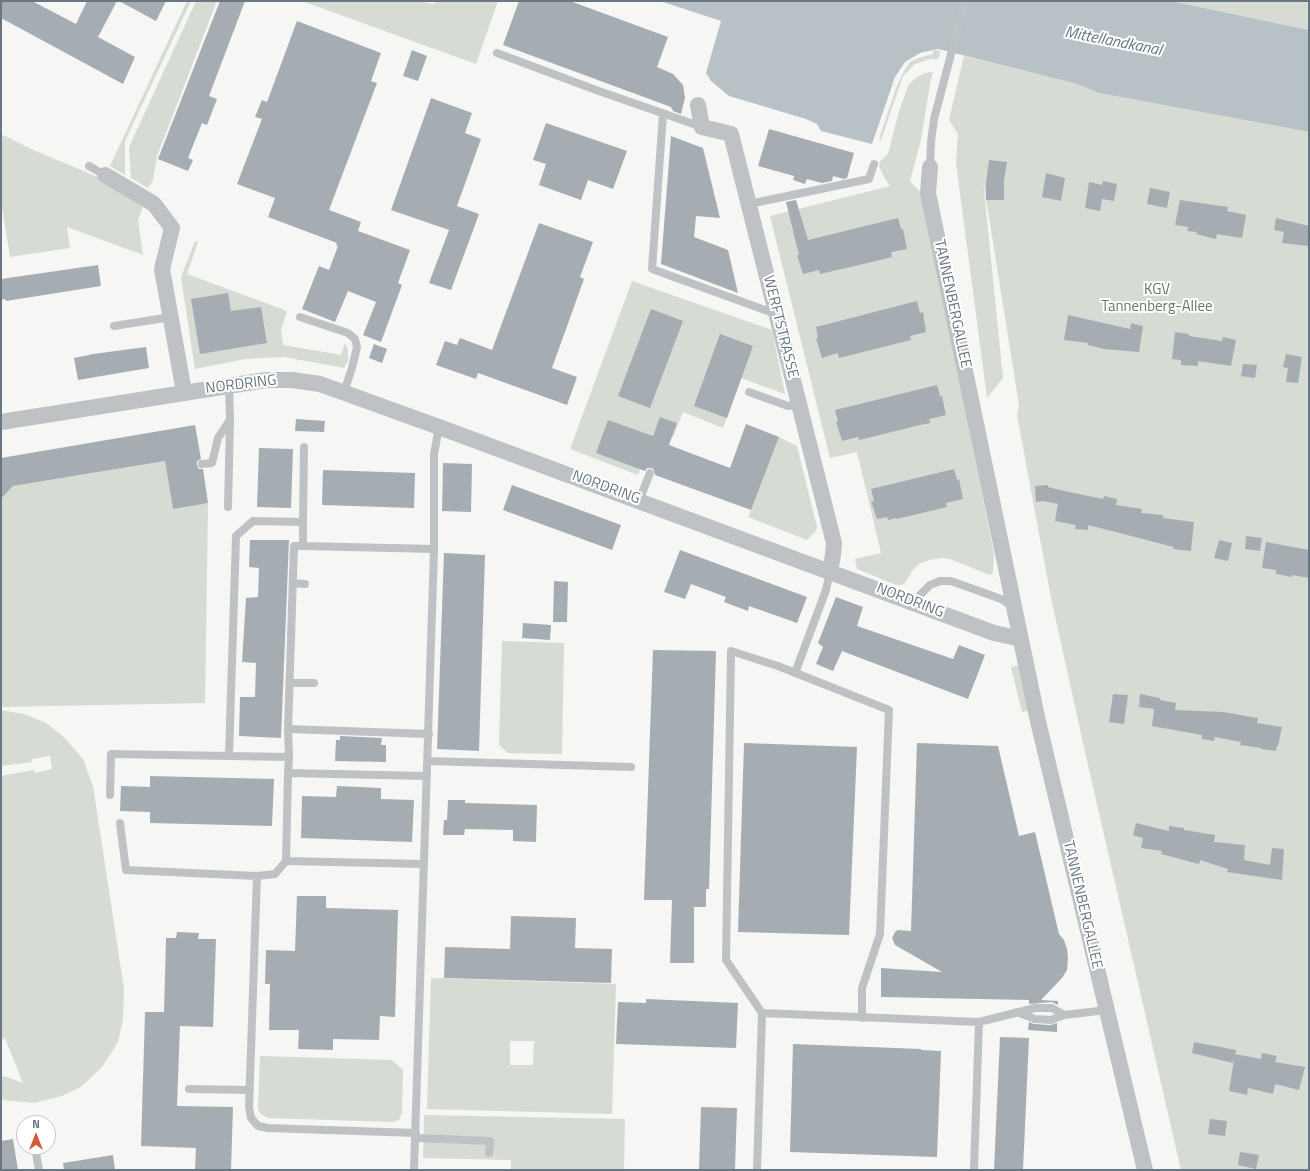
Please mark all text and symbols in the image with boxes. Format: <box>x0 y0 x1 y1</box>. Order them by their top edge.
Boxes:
water label: Mittellandkanal <box>1063 23 1163 61</box>
street label: TANNENBERGALLEE <box>930 238 974 370</box>
street label: WERFTSTRASSE <box>759 274 801 380</box>
park label: KGV Tannenberg-Allee <box>1101 281 1213 316</box>
street label: NORDRING <box>205 372 277 398</box>
street label: NORDRING <box>569 467 643 509</box>
street label: NORDRING <box>874 580 946 622</box>
street label: TANNENBERGALLEE <box>1059 839 1105 971</box>
north arrow <box>16 1115 56 1155</box>
text: N <box>32 1116 40 1132</box>

